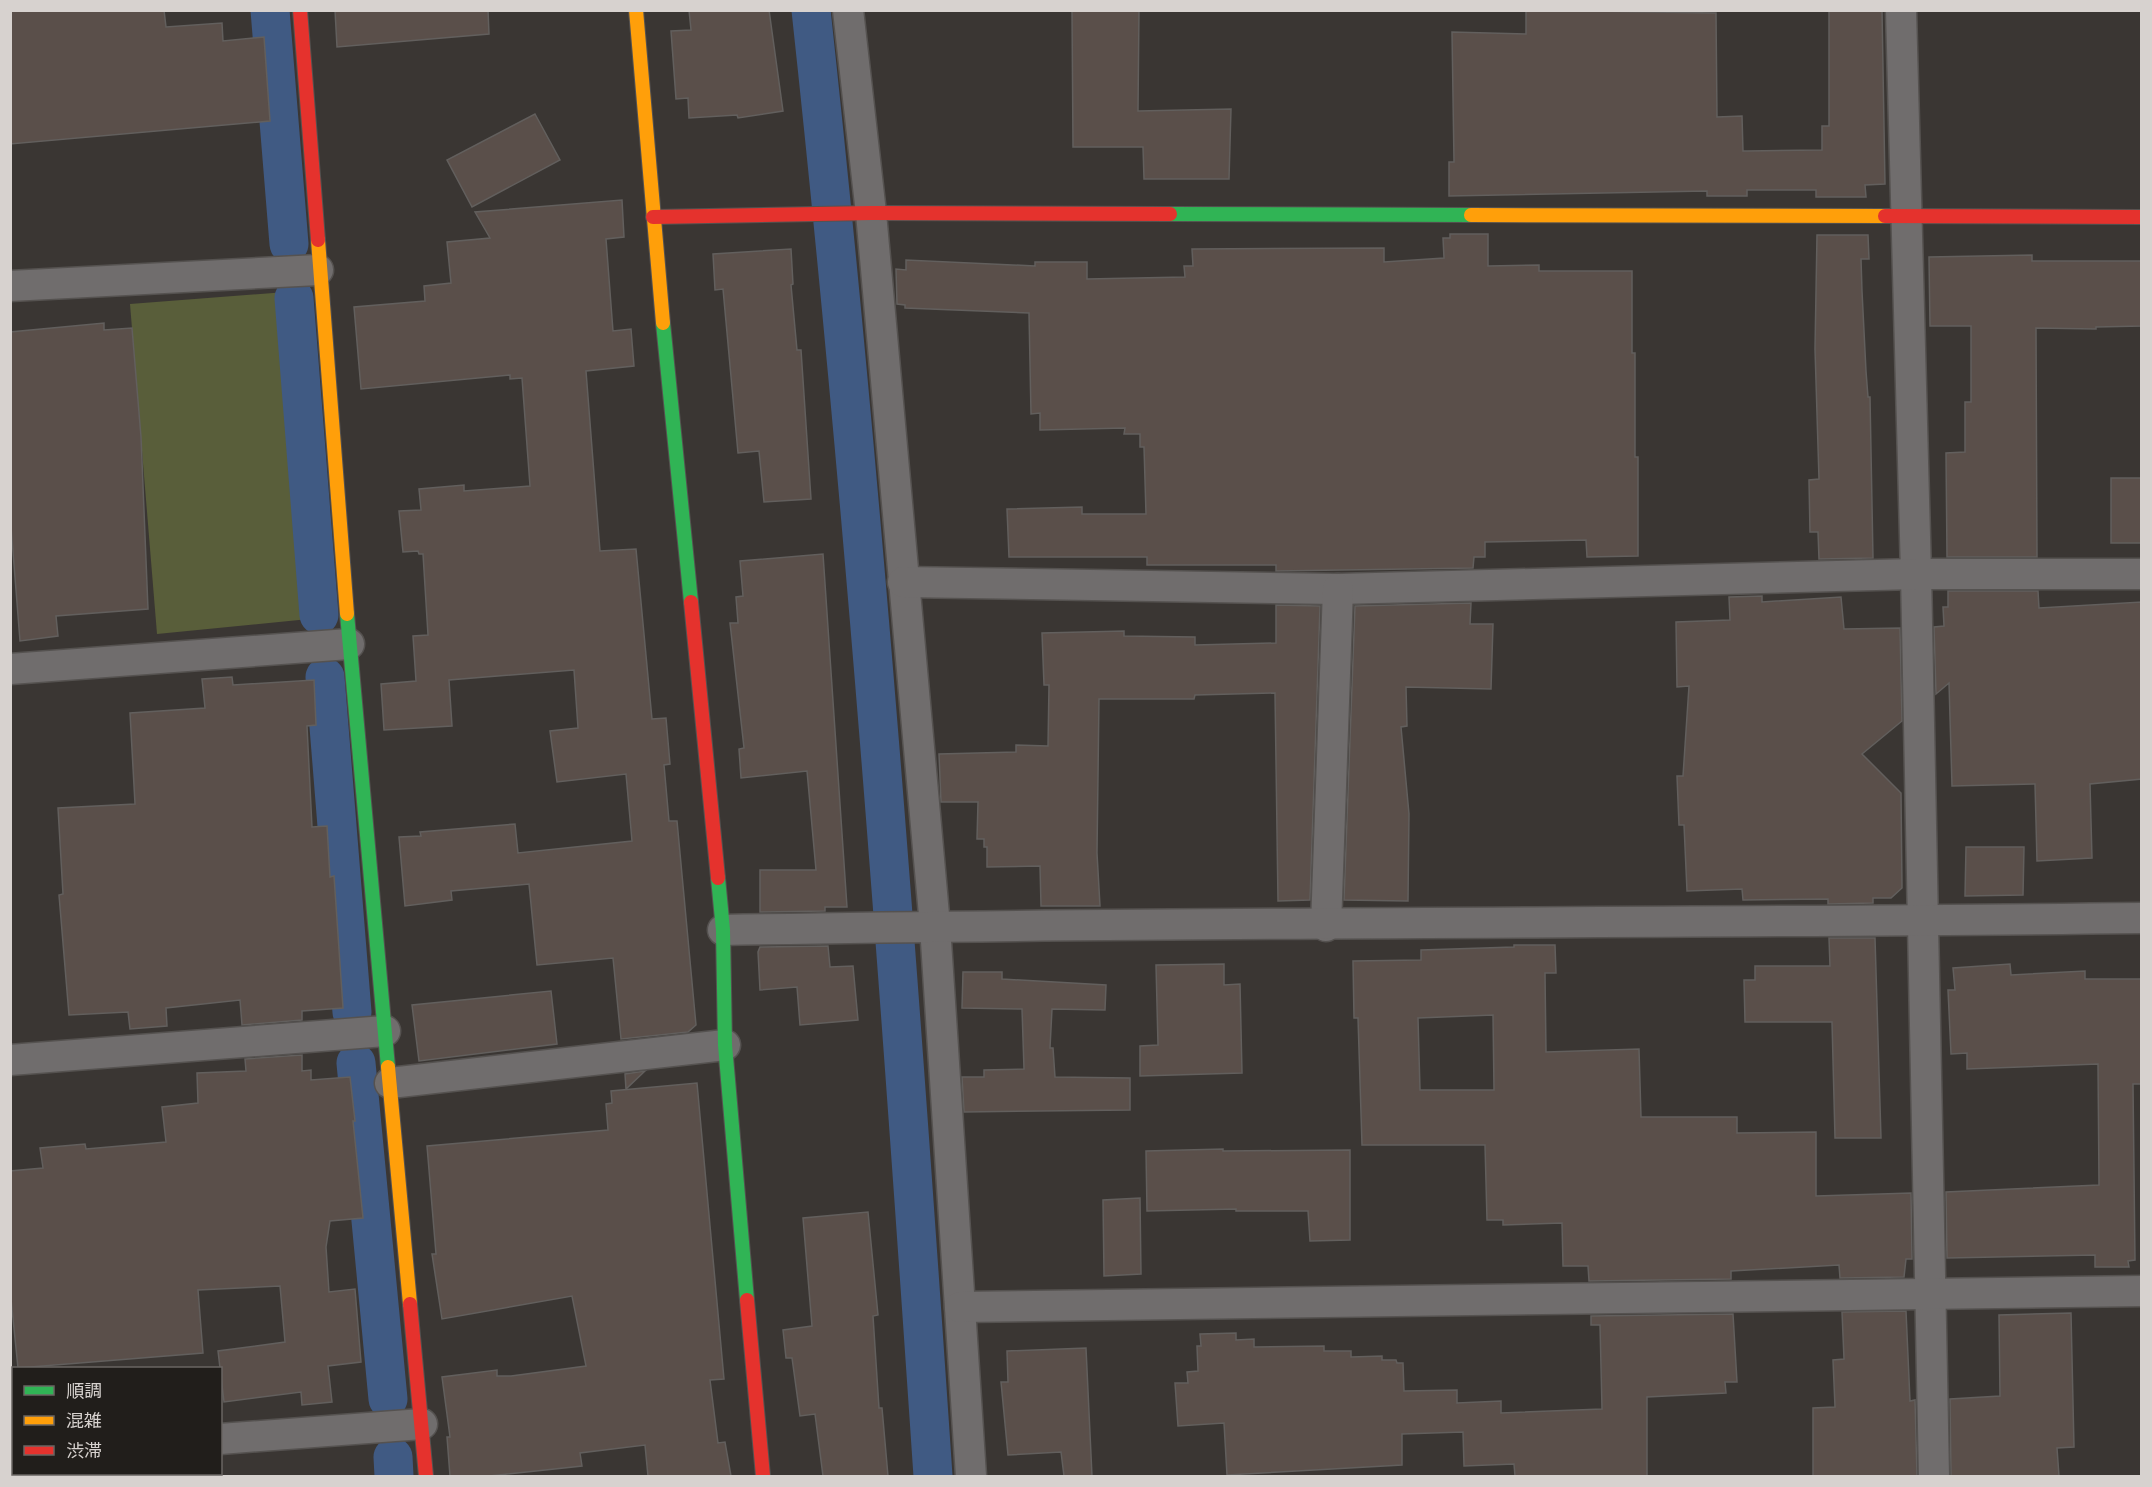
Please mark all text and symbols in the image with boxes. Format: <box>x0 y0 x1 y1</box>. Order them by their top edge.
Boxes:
legend <box>12 1367 222 1475</box>
text: 順調 <box>66 1378 102 1404</box>
text: 混雑 <box>66 1408 102 1434</box>
text: 渋滞 <box>66 1438 102 1464</box>

